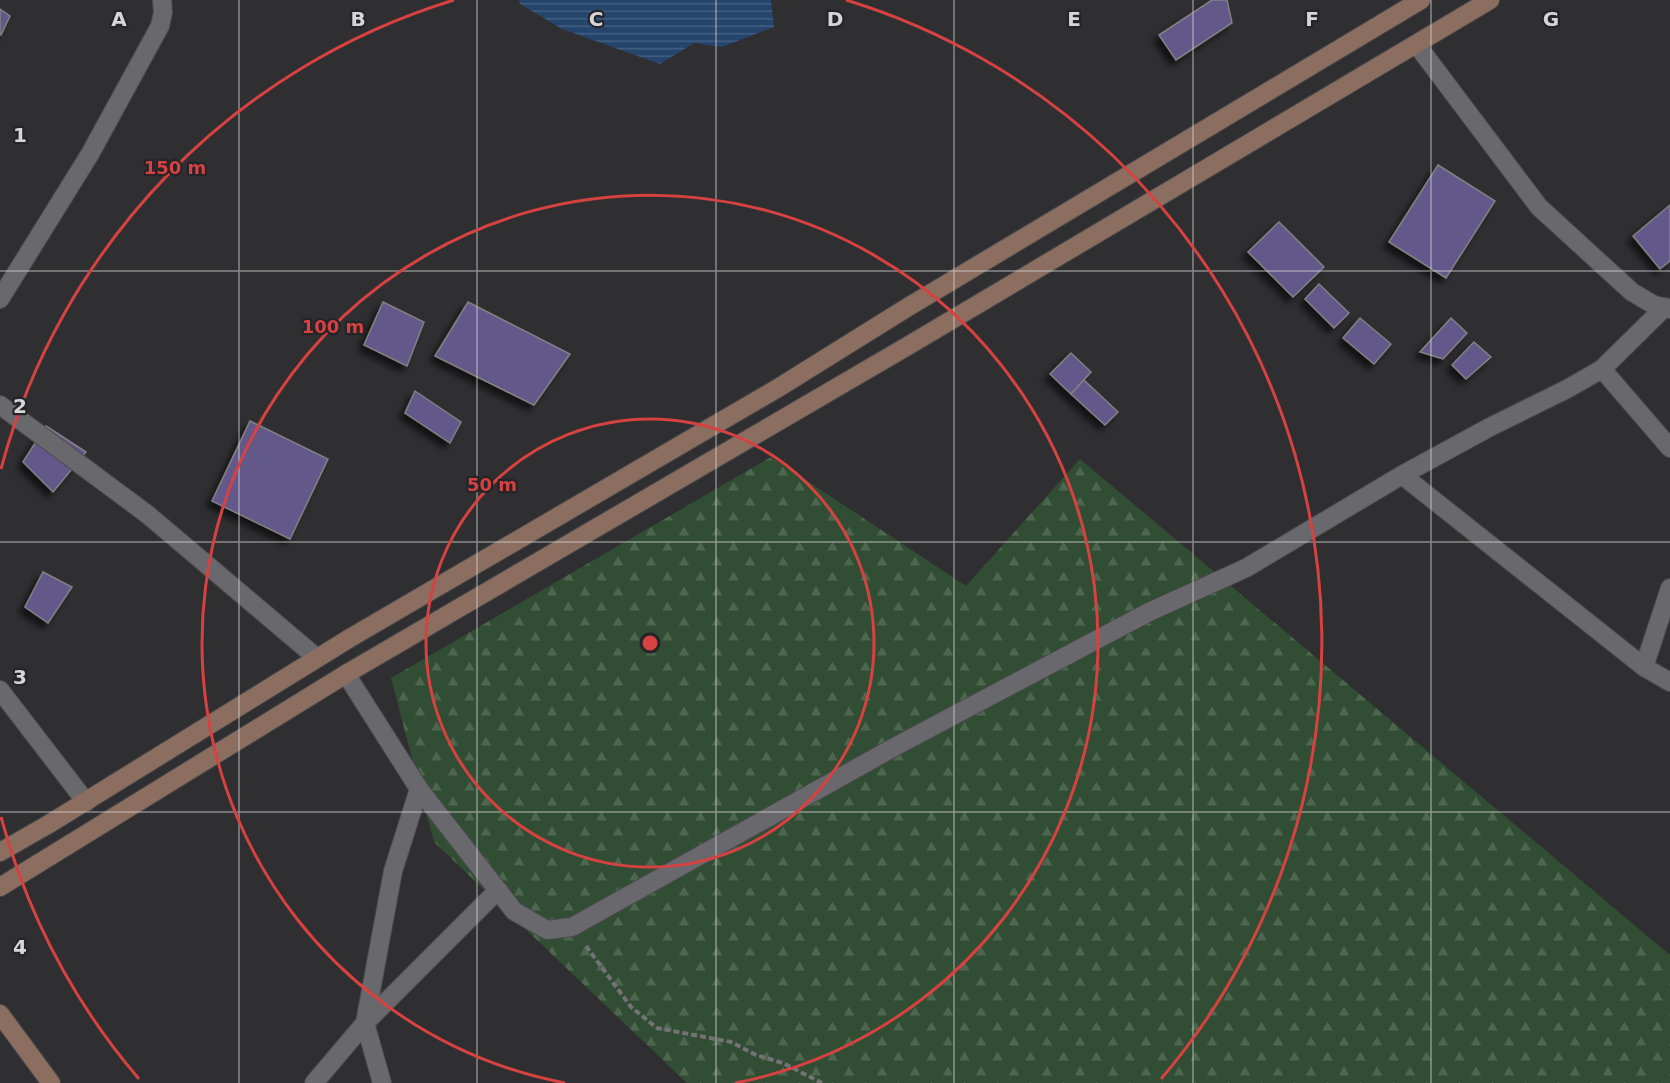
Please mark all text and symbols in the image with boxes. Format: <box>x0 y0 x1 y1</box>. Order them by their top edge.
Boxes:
text: A <box>111 7 127 31</box>
text: B <box>350 7 366 31</box>
text: C <box>589 7 603 31</box>
text: D <box>827 7 843 31</box>
text: E <box>1067 7 1081 31</box>
text: F <box>1305 7 1319 31</box>
text: G <box>1543 7 1559 31</box>
text: 1 <box>13 123 27 147</box>
text: 150 m <box>144 157 206 178</box>
text: 100 m <box>302 316 364 337</box>
text: 2 <box>13 394 27 418</box>
text: 50 m <box>467 474 517 495</box>
centre of rings <box>640 633 660 653</box>
text: 3 <box>13 665 27 689</box>
text: 4 <box>13 935 27 959</box>

